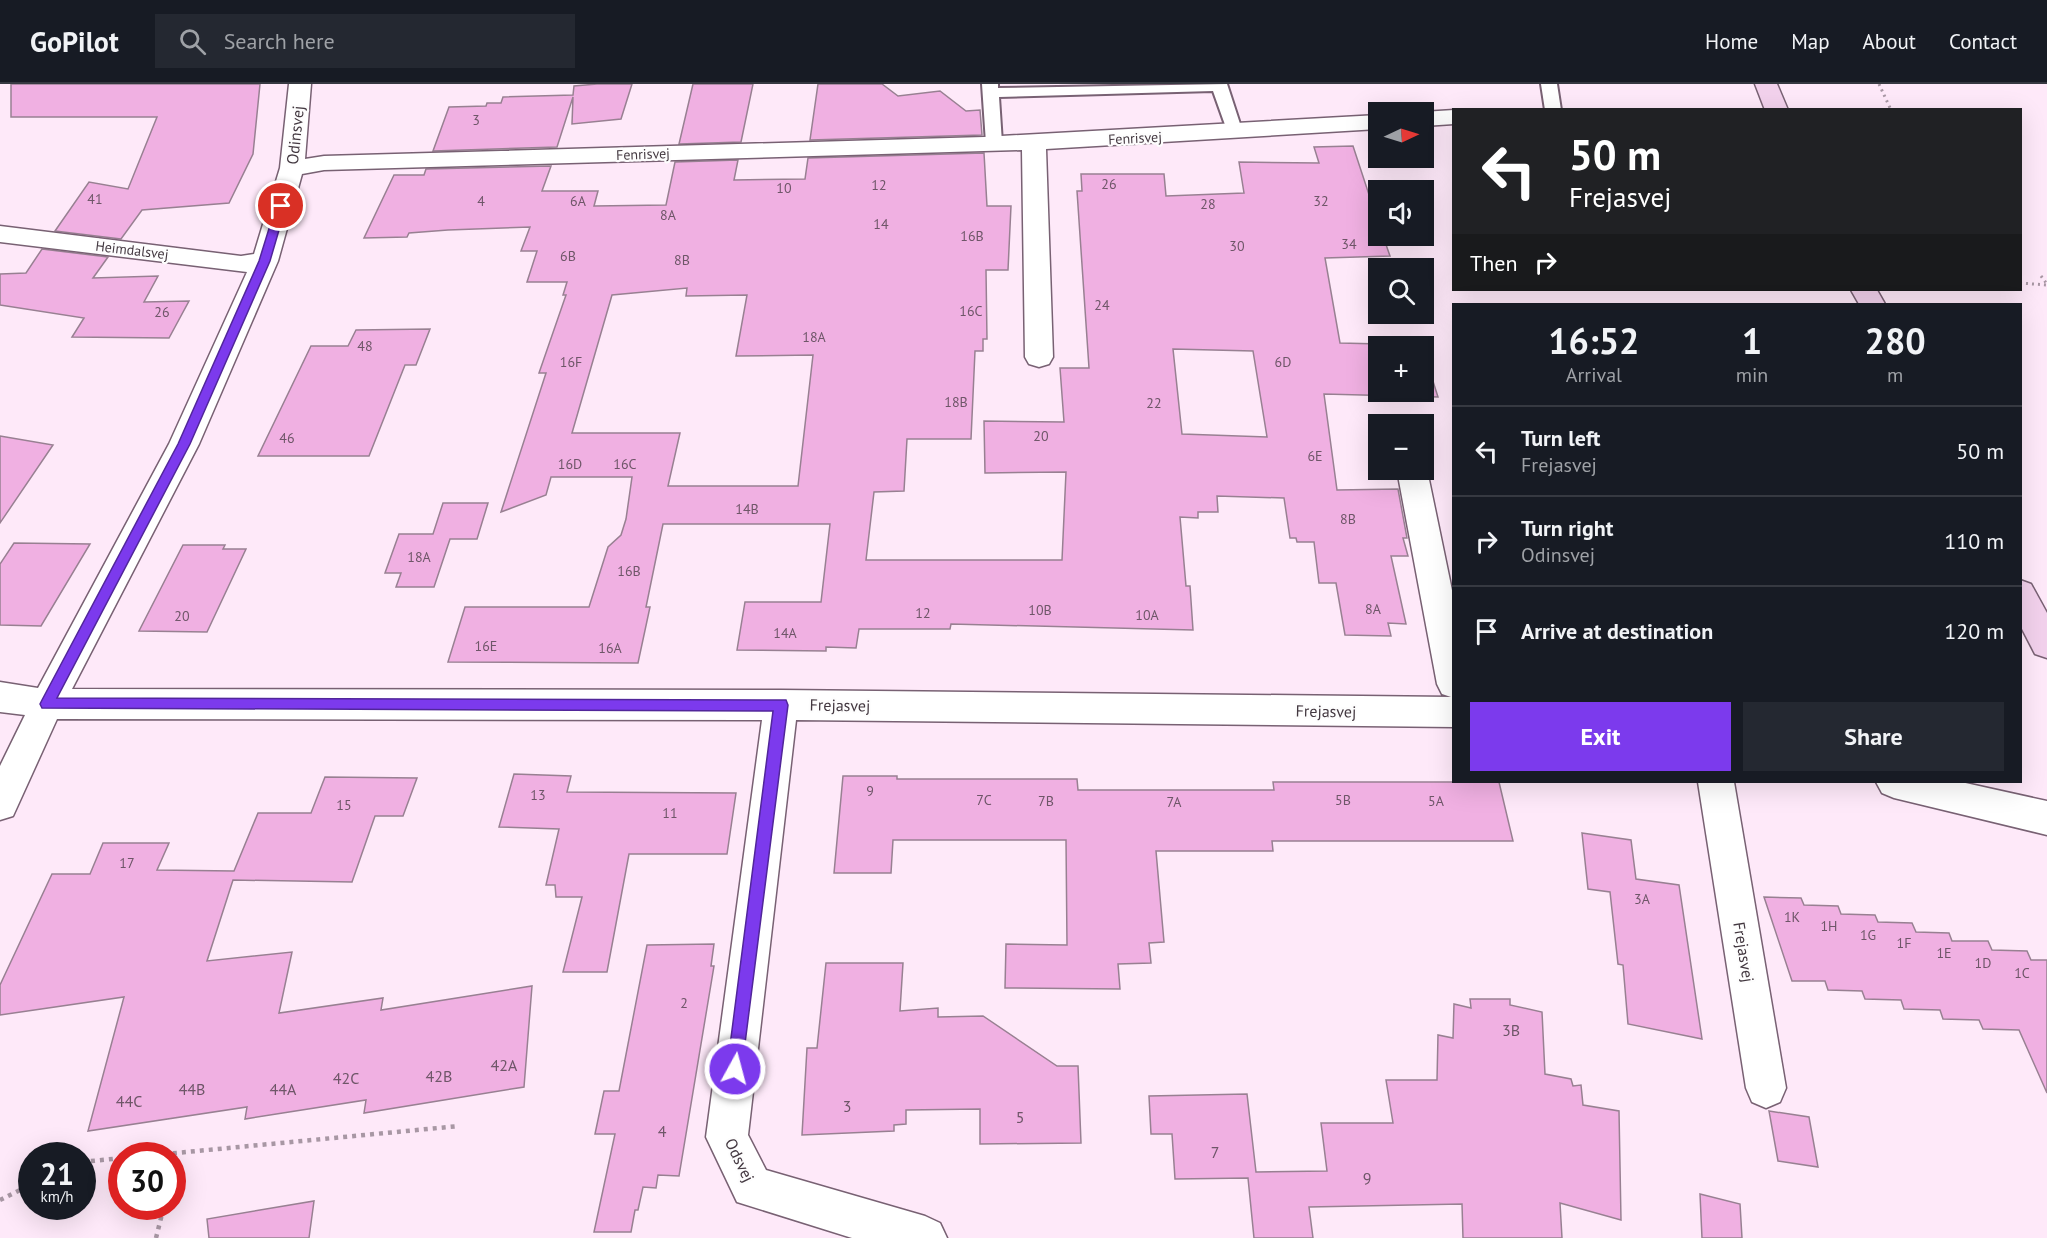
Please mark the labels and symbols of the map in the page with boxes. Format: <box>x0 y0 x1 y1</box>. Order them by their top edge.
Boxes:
north arrow <box>1368 102 1434 168</box>
street label: Odinsvej <box>282 104 308 166</box>
house number: 3 <box>472 111 480 129</box>
street label: Fenrisvej <box>1108 128 1162 148</box>
street label: Fenrisvej <box>616 144 670 164</box>
house number: 26 <box>1101 175 1117 193</box>
house number: 12 <box>871 176 887 194</box>
house number: 10 <box>776 179 792 197</box>
pin <box>255 180 306 231</box>
house number: 41 <box>87 190 103 208</box>
house number: 4 <box>477 192 485 210</box>
house number: 6A <box>570 192 587 210</box>
house number: 32 <box>1313 192 1329 210</box>
house number: 28 <box>1200 195 1216 213</box>
house number: 8A <box>660 206 677 224</box>
house number: 14 <box>873 215 889 233</box>
house number: 16B <box>960 227 984 245</box>
house number: 34 <box>1341 235 1357 253</box>
street label: Heimdalsvej <box>94 237 170 263</box>
house number: 30 <box>1229 237 1245 255</box>
house number: 6B <box>560 247 576 265</box>
house number: 8B <box>674 251 690 269</box>
house number: 24 <box>1094 296 1110 314</box>
house number: 16C <box>959 302 983 320</box>
house number: 26 <box>154 303 170 321</box>
house number: 18A <box>802 328 827 346</box>
house number: 48 <box>357 337 373 355</box>
house number: 16F <box>560 353 582 371</box>
house number: 6D <box>1275 353 1291 371</box>
house number: 18B <box>944 393 968 411</box>
house number: 22 <box>1146 394 1162 412</box>
house number: 20 <box>1033 427 1049 445</box>
house number: 46 <box>279 429 295 447</box>
house number: 6E <box>1307 447 1323 465</box>
house number: 16D <box>558 455 582 473</box>
house number: 16C <box>613 455 637 473</box>
house number: 14B <box>735 500 759 518</box>
house number: 8B <box>1340 510 1356 528</box>
house number: 18A <box>407 548 432 566</box>
house number: 16B <box>617 562 641 580</box>
house number: 8A <box>1365 600 1382 618</box>
house number: 10B <box>1028 601 1052 619</box>
house number: 12 <box>915 604 931 622</box>
house number: 10A <box>1135 606 1160 624</box>
house number: 20 <box>174 607 190 625</box>
house number: 14A <box>773 624 798 642</box>
house number: 16E <box>475 637 497 655</box>
house number: 16A <box>598 639 623 657</box>
street label: Frejasvej <box>809 694 871 716</box>
street label: Frejasvej <box>1295 700 1357 722</box>
house number: 9 <box>866 782 874 800</box>
house number: 13 <box>530 786 546 804</box>
house number: 7C <box>976 791 992 809</box>
house number: 5B <box>1335 791 1351 809</box>
house number: 7B <box>1038 792 1054 810</box>
house number: 5A <box>1428 792 1445 810</box>
house number: 7A <box>1166 793 1182 811</box>
house number: 15 <box>336 796 352 814</box>
house number: 11 <box>662 804 678 822</box>
house number: 17 <box>119 854 135 872</box>
house number: 3A <box>1634 890 1651 908</box>
house number: 1K <box>1784 908 1801 926</box>
house number: 1H <box>1820 917 1838 935</box>
street label: Frejasvej <box>1729 920 1759 984</box>
house number: 1G <box>1860 926 1876 944</box>
house number: 1F <box>1897 934 1911 952</box>
house number: 1E <box>1936 944 1952 962</box>
house number: 1D <box>1975 954 1991 972</box>
house number: 1C <box>2014 964 2030 982</box>
house number: 2 <box>680 994 688 1012</box>
house number: 3B <box>1502 1020 1520 1040</box>
position arrow <box>703 1037 767 1101</box>
house number: 42A <box>491 1055 518 1075</box>
house number: 42B <box>426 1066 452 1086</box>
house number: 42C <box>333 1068 359 1088</box>
house number: 44B <box>179 1079 205 1099</box>
house number: 44A <box>270 1079 297 1099</box>
house number: 44C <box>116 1091 142 1111</box>
house number: 3 <box>843 1096 851 1116</box>
house number: 5 <box>1016 1107 1024 1127</box>
house number: 4 <box>658 1121 667 1141</box>
street label: Odsvej <box>721 1135 759 1185</box>
speed limit sign: 30 <box>108 1142 186 1220</box>
house number: 7 <box>1211 1142 1219 1162</box>
house number: 9 <box>1363 1168 1371 1188</box>

